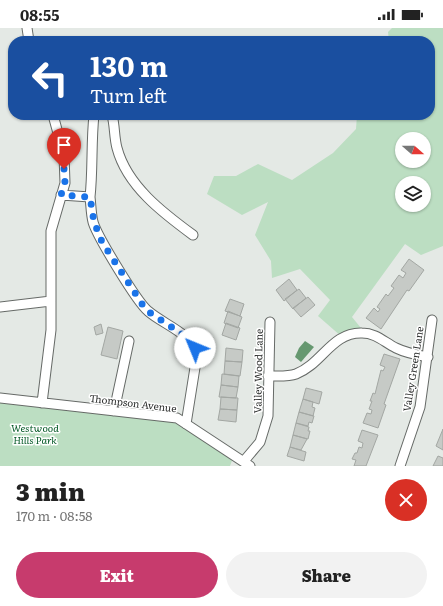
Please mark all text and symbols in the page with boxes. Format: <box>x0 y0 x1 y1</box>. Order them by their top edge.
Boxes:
text: 08:55 <box>20 3 59 26</box>
text: 130 m <box>90 44 168 86</box>
icon: left <box>24 52 76 104</box>
text: Turn left <box>90 82 167 109</box>
pin <box>47 128 81 169</box>
north arrow <box>395 132 431 168</box>
map controls <box>395 132 431 212</box>
icon: arrive <box>53 134 75 156</box>
button: layers <box>395 176 431 212</box>
street label: Valley Green Lane <box>398 325 427 413</box>
position arrow <box>174 327 216 369</box>
street label: Valley Wood Lane <box>249 328 266 413</box>
street label: Thompson Avenue <box>89 390 177 415</box>
park label: Westwood Hills Park <box>11 420 59 447</box>
text: 3 min <box>16 473 85 508</box>
button: close <box>385 479 427 521</box>
text: 170 m · 08:58 <box>16 506 93 525</box>
button: Exit <box>16 552 218 598</box>
button: Share <box>226 552 427 598</box>

